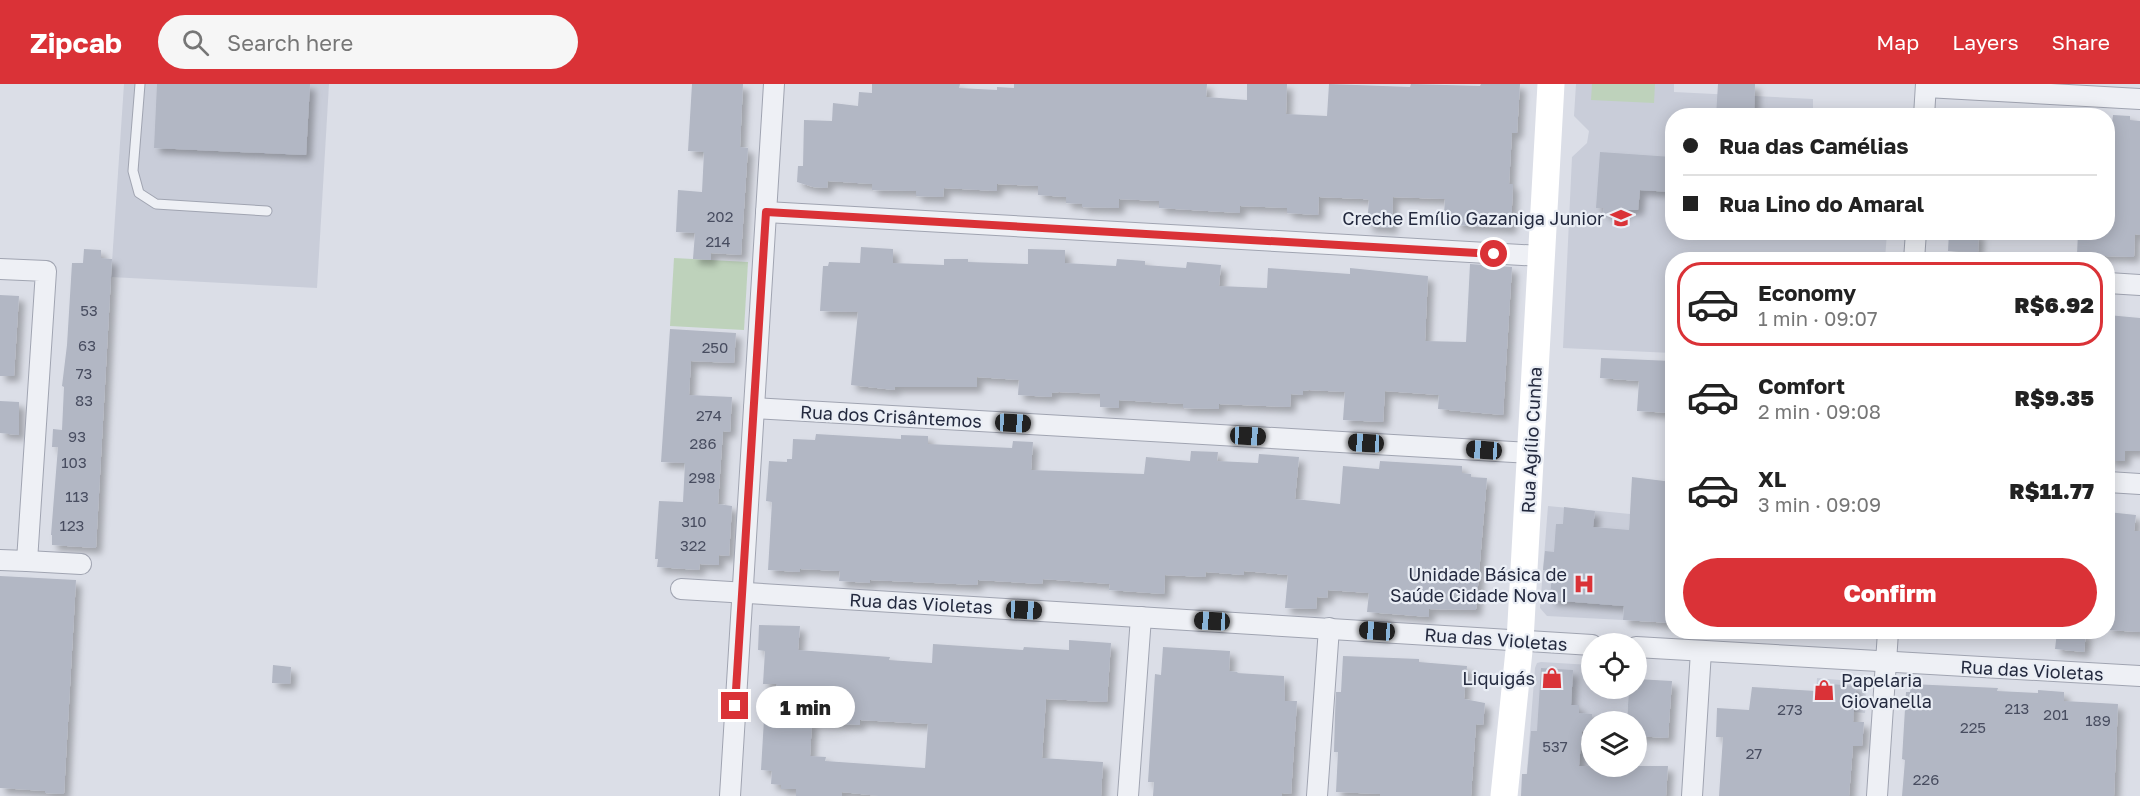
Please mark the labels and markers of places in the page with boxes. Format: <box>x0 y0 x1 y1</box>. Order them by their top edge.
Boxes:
school or university icon: Creche Emílio Gazaniga Junior <box>1609 206 1633 230</box>
place label: Creche Emílio Gazaniga Junior <box>1342 207 1604 229</box>
place label: Unidade Básica de Saúde Cidade Nova I <box>1390 563 1567 606</box>
hospital icon: Unidade Básica de Saúde Cidade Nova I <box>1572 572 1596 596</box>
shop icon: Liquigás <box>1540 666 1564 690</box>
place label: Liquigás <box>1462 667 1535 689</box>
place label: Papelaria Giovanella <box>1841 669 1932 712</box>
shop icon: Papelaria Giovanella <box>1812 678 1836 702</box>

